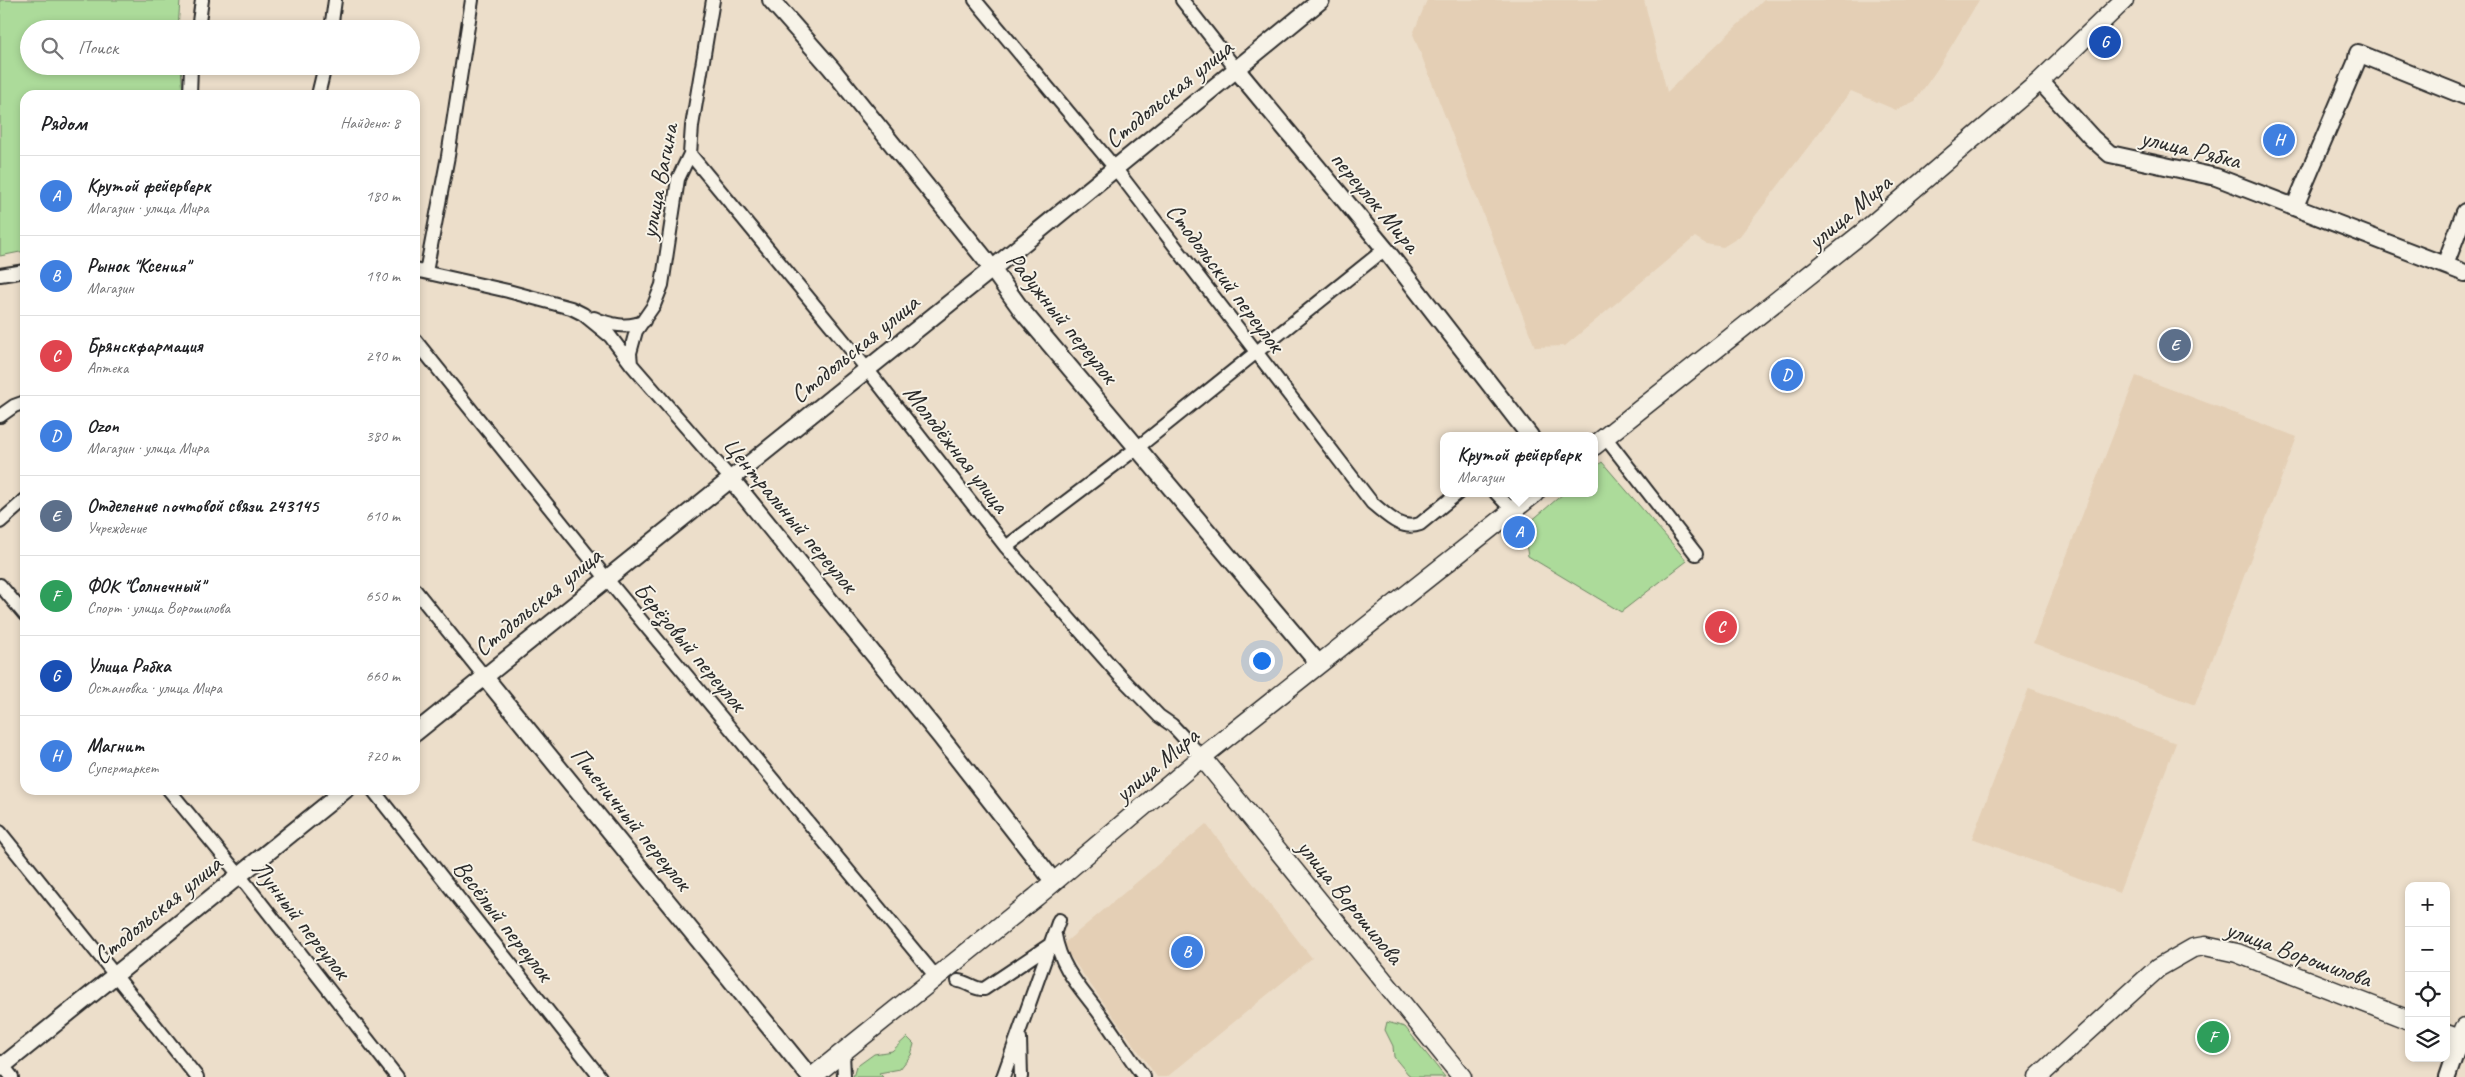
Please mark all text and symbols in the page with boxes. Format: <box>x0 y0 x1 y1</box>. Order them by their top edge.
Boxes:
search box <box>20 20 420 75</box>
pin: G <box>2089 23 2121 61</box>
street label: Стодольская улица <box>1098 31 1241 155</box>
icon: search <box>38 34 66 62</box>
text: Поиск <box>78 36 118 60</box>
text: Рядом <box>40 110 87 136</box>
text: Найдено: 8 <box>340 113 400 133</box>
street label: улица Вагина <box>632 119 686 243</box>
street label: улица Рябка <box>2136 121 2246 177</box>
pin: H <box>2263 121 2295 159</box>
street label: переулок Мира <box>1323 144 1429 261</box>
street label: улица Мира <box>1799 166 1900 258</box>
text: Крутой фейерверк <box>87 174 210 198</box>
text: A <box>52 186 60 206</box>
text: 180 m <box>366 186 400 206</box>
street label: Стодольский переулок <box>1159 196 1294 361</box>
text: Магазин · улица Мира <box>87 198 209 218</box>
street label: Радужный переулок <box>999 245 1127 392</box>
text: Рынок "Ксения" <box>87 254 190 278</box>
text: B <box>52 266 60 286</box>
text: 190 m <box>366 266 400 286</box>
text: Магазин <box>87 278 134 298</box>
street label: Стодольская улица <box>784 286 927 410</box>
pin: E <box>2159 326 2191 364</box>
text: Брянскфармация <box>87 334 202 358</box>
text: C <box>52 346 60 366</box>
text: 290 m <box>366 346 400 366</box>
pin: D <box>1771 356 1803 394</box>
text: Аптека <box>87 358 128 378</box>
street label: Молодёжная улица <box>896 378 1018 521</box>
text: Ozon <box>87 414 119 438</box>
text: D <box>51 426 61 446</box>
text: 380 m <box>366 426 400 446</box>
street label: Центральный переулок <box>716 430 867 601</box>
popup <box>1440 432 1598 497</box>
text: Магазин · улица Мира <box>87 438 209 458</box>
text: Крутой фейерверк <box>1457 443 1581 467</box>
text: Магазин <box>1457 467 1504 487</box>
text: Отделение почтовой связи 243145 <box>87 494 318 518</box>
text: E <box>52 506 60 526</box>
text: 610 m <box>366 506 400 526</box>
pin: A <box>1503 513 1535 551</box>
text: Учреждение <box>87 518 146 538</box>
street label: Стодольская улица <box>467 539 610 663</box>
text: ФОК "Солнечный" <box>87 574 205 598</box>
street label: Берёзовый переулок <box>626 575 756 721</box>
text: F <box>52 586 60 606</box>
text: 650 m <box>366 586 400 606</box>
text: Спорт · улица Ворошилова <box>87 598 230 618</box>
pin: C <box>1705 608 1737 646</box>
your location <box>1249 648 1275 674</box>
text: Улица Рябка <box>87 654 170 678</box>
text: G <box>52 666 60 686</box>
text: 660 m <box>366 666 400 686</box>
text: Остановка · улица Мира <box>87 678 222 698</box>
street label: улица Мира <box>1106 719 1207 811</box>
text: Магнит <box>87 734 144 758</box>
street label: Пшеничный переулок <box>563 740 701 899</box>
text: H <box>51 746 61 766</box>
text: 720 m <box>366 746 400 766</box>
text: Супермаркет <box>87 758 158 778</box>
street label: улица Ворошилова <box>1289 831 1412 972</box>
street label: Стодольская улица <box>87 847 230 971</box>
street label: Лунный переулок <box>245 853 360 988</box>
street label: Весёлый переулок <box>446 853 562 990</box>
map controls <box>2405 882 2450 1062</box>
button: + <box>2405 882 2450 927</box>
street label: улица Ворошилова <box>2220 912 2378 996</box>
button: − <box>2405 927 2450 972</box>
pin: B <box>1171 933 1203 971</box>
button: locate <box>2405 972 2450 1017</box>
button: layers <box>2405 1017 2450 1062</box>
pin: F <box>2197 1018 2229 1056</box>

